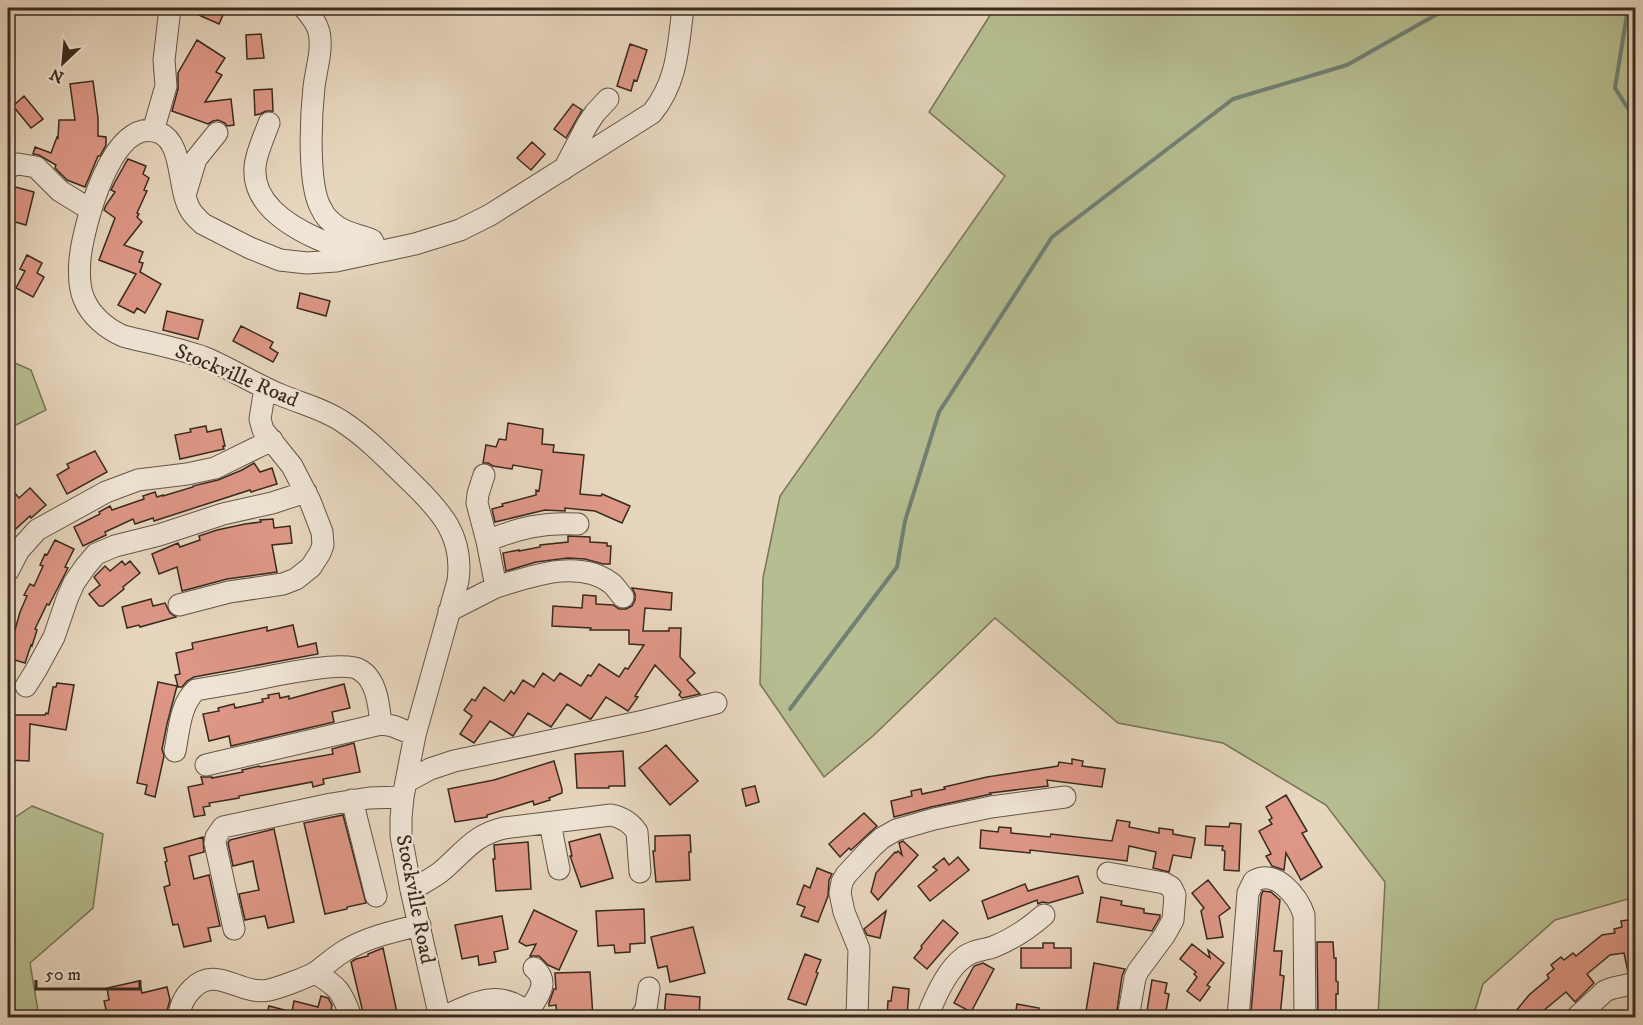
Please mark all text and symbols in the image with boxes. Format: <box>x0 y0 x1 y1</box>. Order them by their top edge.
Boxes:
north arrow <box>33 33 93 93</box>
text: N <box>47 64 67 87</box>
street label: Stockville Road <box>171 338 303 414</box>
street label: Stockville Road <box>390 832 440 967</box>
scale bar <box>36 953 140 991</box>
text: 50 m <box>45 964 81 986</box>

